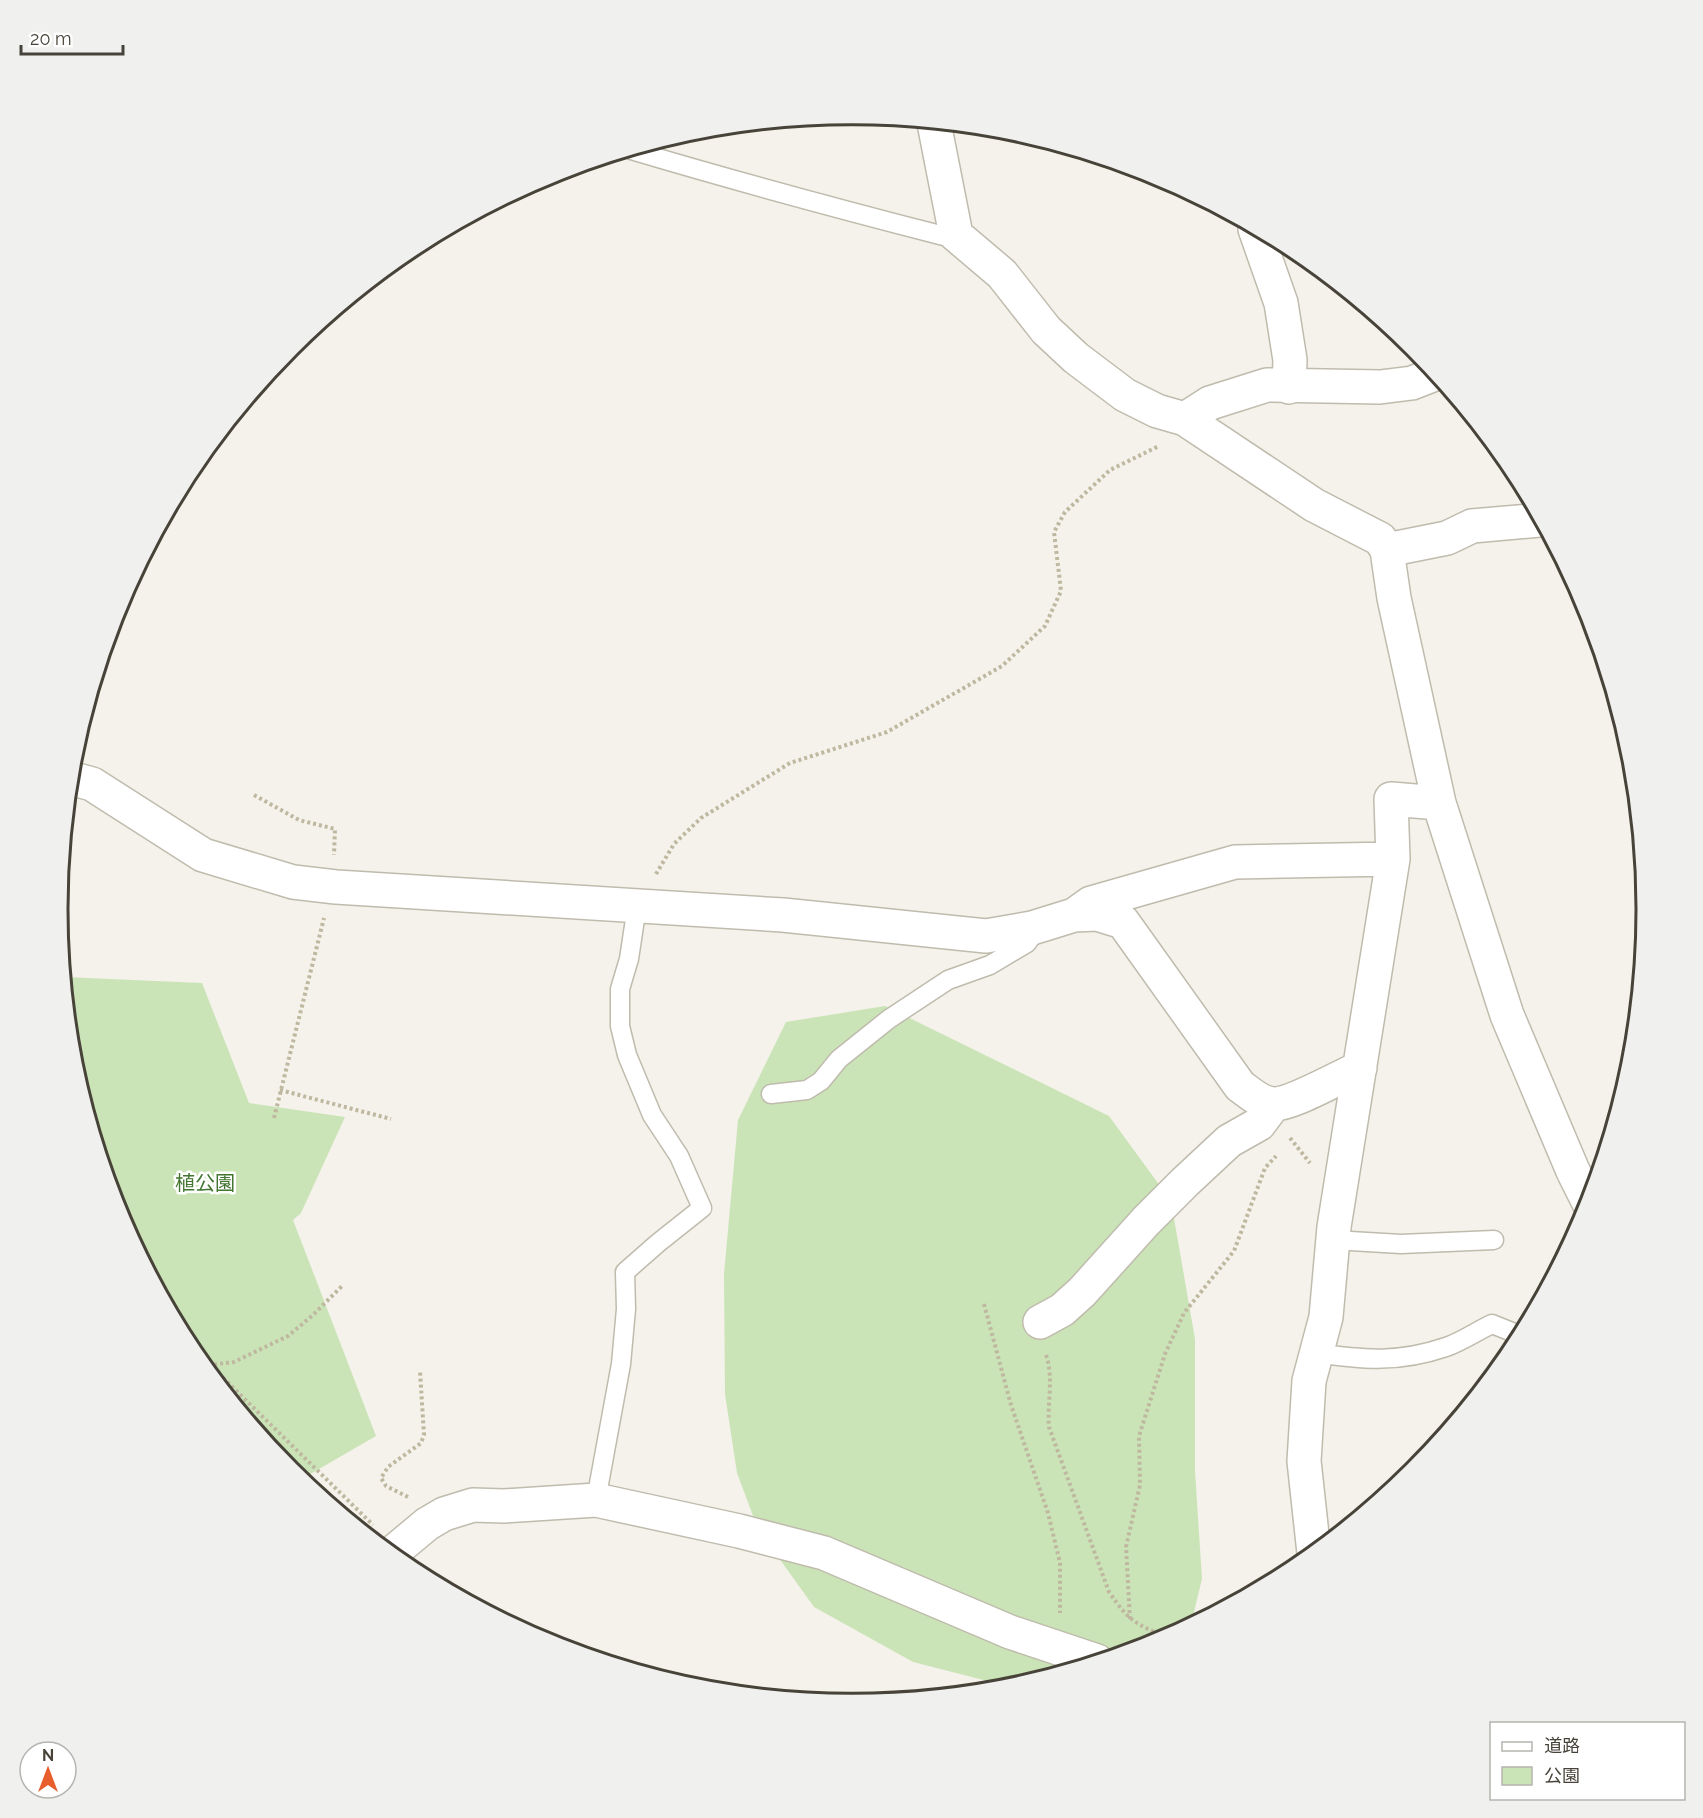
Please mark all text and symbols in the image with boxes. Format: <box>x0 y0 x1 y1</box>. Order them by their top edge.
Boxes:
scale bar <box>21 18 123 56</box>
text: 20 m <box>30 28 72 49</box>
park label: 植公園 <box>175 1171 235 1195</box>
legend <box>1490 1722 1685 1800</box>
text: 道路 <box>1544 1735 1580 1756</box>
north arrow <box>18 1740 78 1800</box>
text: N <box>42 1746 54 1765</box>
text: 公園 <box>1544 1765 1580 1786</box>

